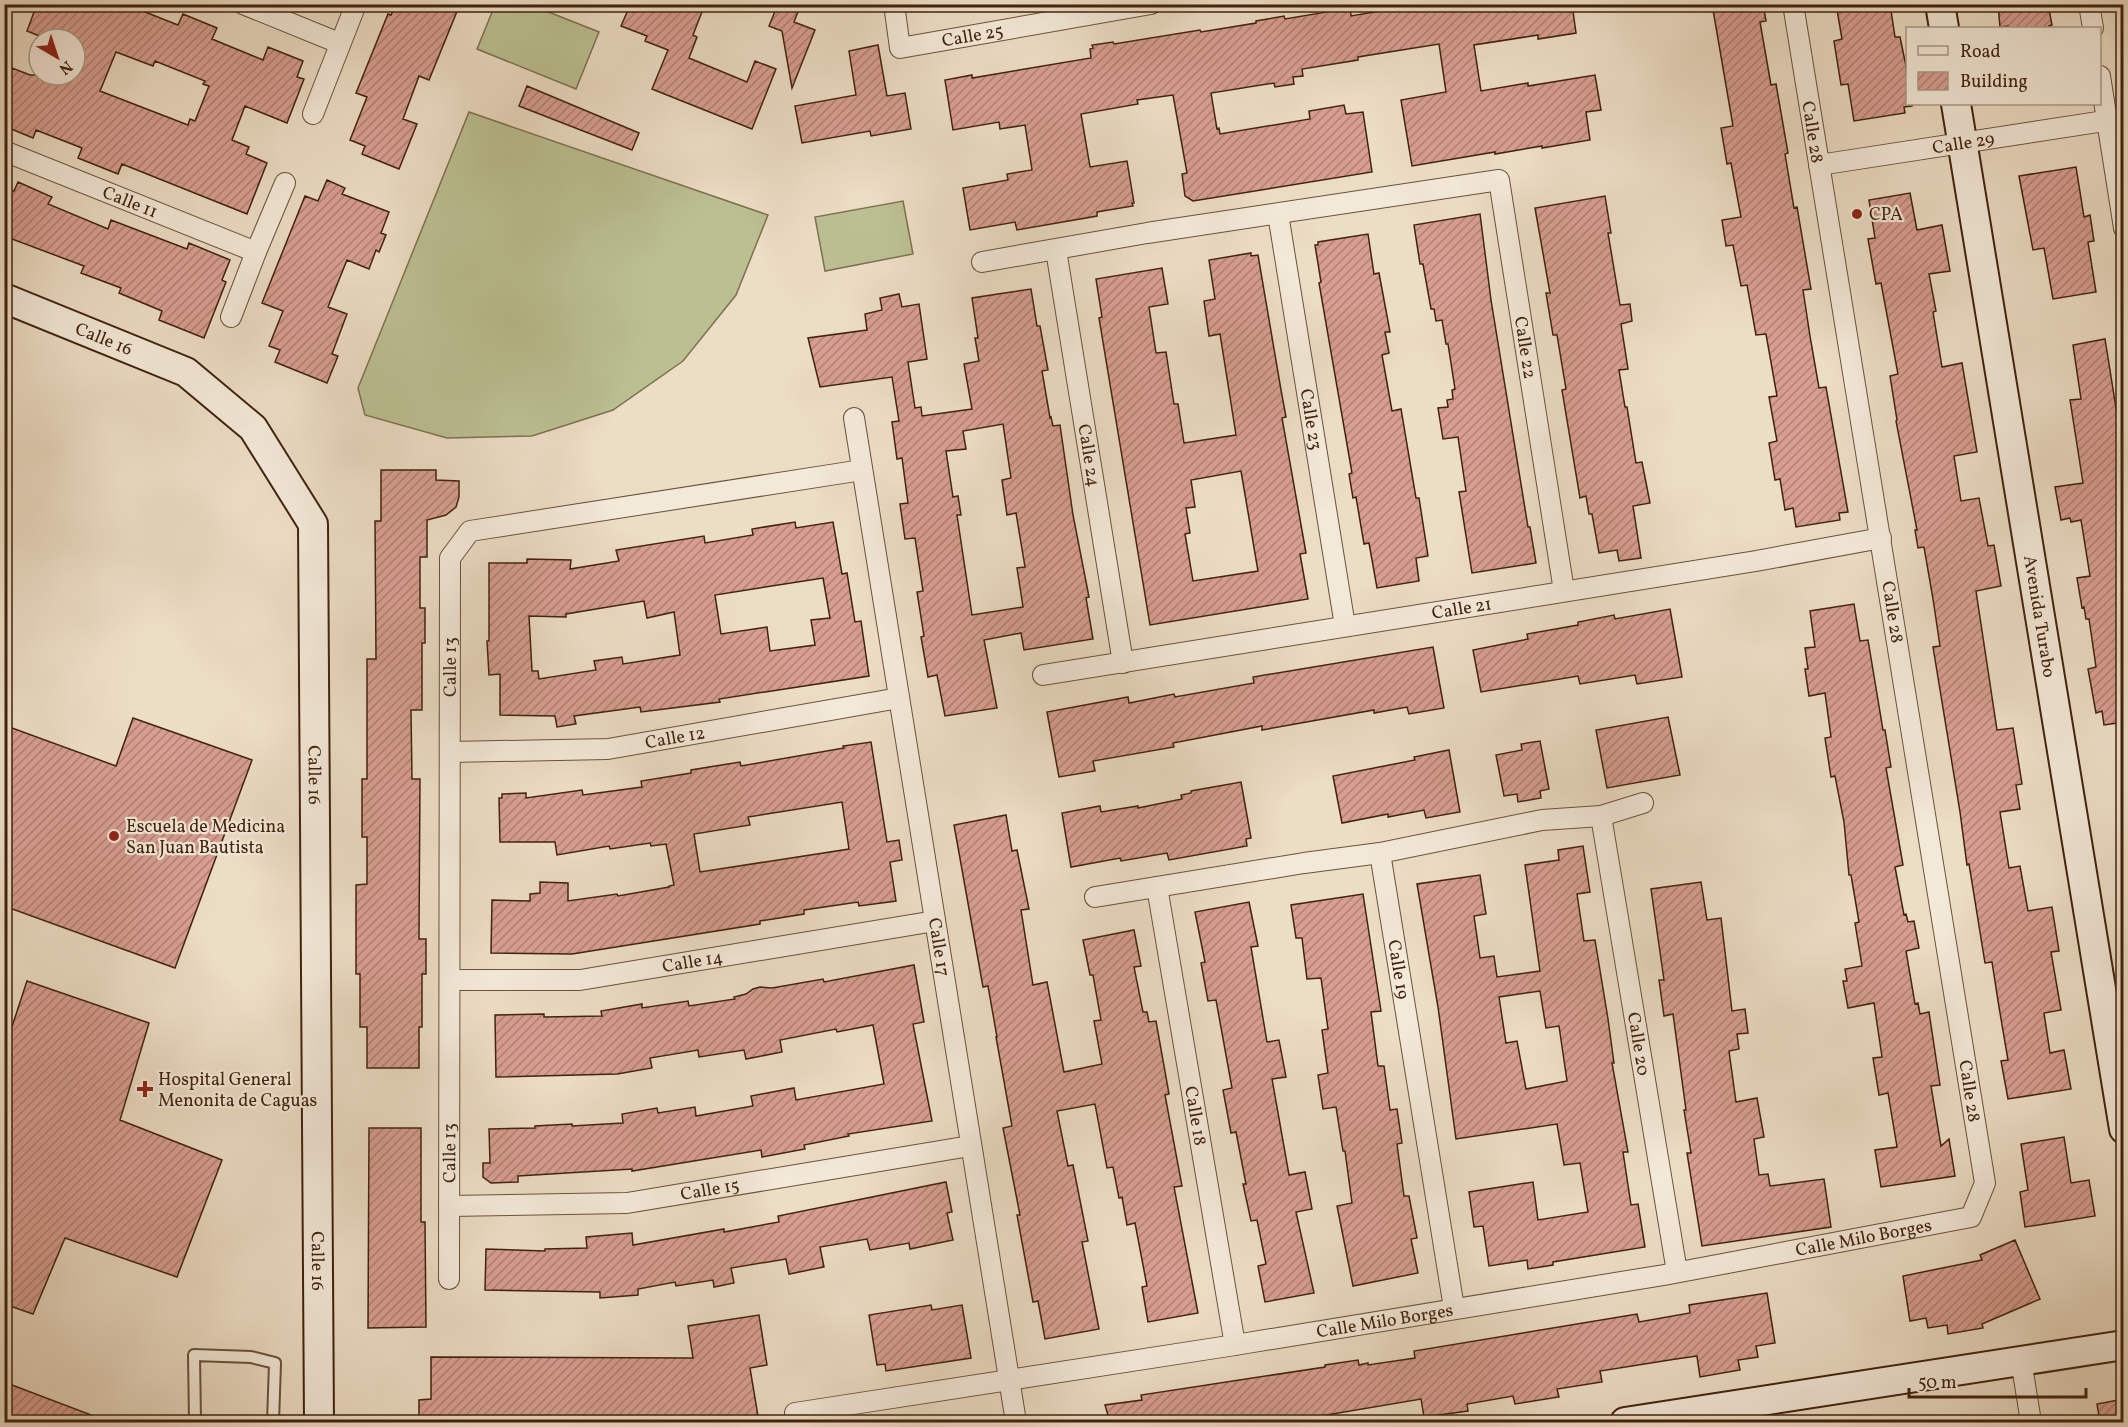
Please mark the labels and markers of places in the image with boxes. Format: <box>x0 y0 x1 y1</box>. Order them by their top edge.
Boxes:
place label: CPA <box>1869 203 1903 228</box>
marker: CPA <box>1850 207 1864 221</box>
place label: Escuela de Medicina San Juan Bautista <box>126 815 285 861</box>
marker: Escuela de Medicina San Juan Bautista <box>107 829 121 843</box>
place label: Hospital General Menonita de Caguas <box>158 1068 317 1114</box>
marker: Hospital General Menonita de Caguas <box>136 1080 154 1098</box>

